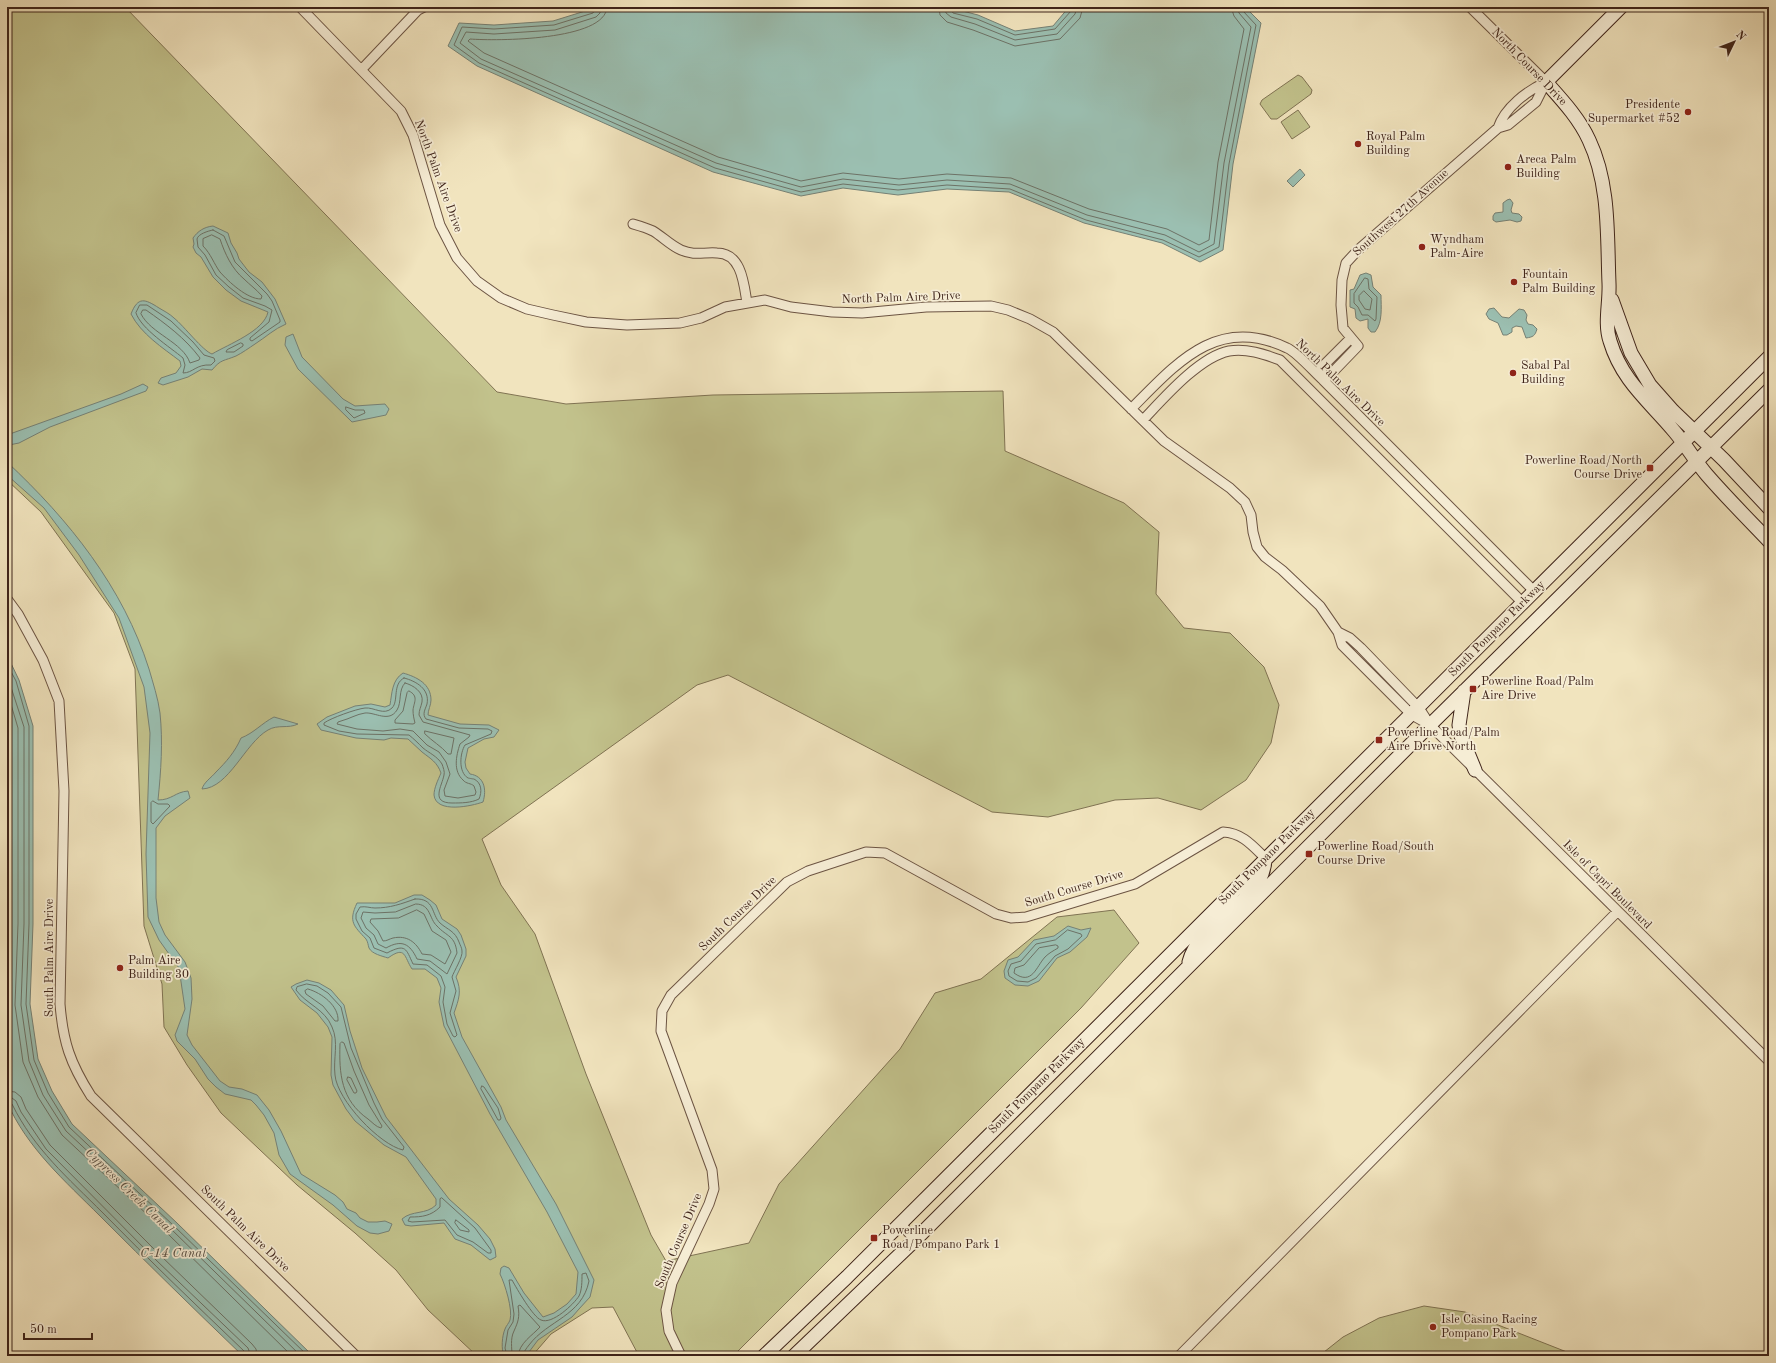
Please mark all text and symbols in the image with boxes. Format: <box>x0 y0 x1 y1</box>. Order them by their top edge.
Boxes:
north arrow <box>1714 22 1754 62</box>
street label: North Course Drive <box>1489 26 1569 108</box>
text: N <box>1733 29 1748 43</box>
place label: Presidente Supermarket #52 <box>1588 99 1680 125</box>
marker: Presidente Supermarket #52 <box>1683 107 1693 117</box>
street label: North Palm Aire Drive <box>412 118 464 234</box>
place label: Royal Palm Building <box>1366 131 1426 157</box>
marker: Royal Palm Building <box>1353 139 1363 149</box>
place label: Areca Palm Building <box>1516 154 1577 180</box>
marker: Areca Palm Building <box>1503 162 1513 172</box>
street label: Southwest 27th Avenue <box>1351 167 1451 259</box>
place label: Wyndham Palm-Aire <box>1430 234 1484 260</box>
marker: Wyndham Palm-Aire <box>1417 242 1427 252</box>
place label: Fountain Palm Building <box>1522 269 1596 295</box>
marker: Fountain Palm Building <box>1509 277 1519 287</box>
street label: North Palm Aire Drive <box>841 290 961 306</box>
street label: North Palm Aire Drive <box>1293 337 1387 429</box>
place label: Sabal Pal Building <box>1521 360 1570 386</box>
marker: Sabal Pal Building <box>1508 368 1518 378</box>
place label: Powerline Road/North Course Drive <box>1525 455 1642 481</box>
marker: Powerline Road/North Course Drive <box>1645 463 1655 473</box>
street label: South Pompano Parkway <box>1447 578 1548 679</box>
place label: Powerline Road/Palm Aire Drive <box>1481 676 1594 702</box>
marker: Powerline Road/Palm Aire Drive <box>1468 684 1478 694</box>
place label: Powerline Road/Palm Aire Drive North <box>1387 727 1500 753</box>
marker: Powerline Road/Palm Aire Drive North <box>1374 735 1384 745</box>
street label: South Pompano Parkway <box>1217 806 1318 907</box>
street label: Isle of Capri Boulevard <box>1560 838 1654 932</box>
place label: Powerline Road/South Course Drive <box>1317 841 1434 867</box>
marker: Powerline Road/South Course Drive <box>1304 849 1314 859</box>
street label: South Course Drive <box>1023 868 1125 910</box>
street label: South Course Drive <box>697 874 779 954</box>
street label: South Palm Aire Drive <box>44 898 56 1017</box>
place label: Palm Aire Building 30 <box>128 955 189 981</box>
marker: Palm Aire Building 30 <box>115 963 125 973</box>
street label: South Pompano Parkway <box>987 1035 1088 1136</box>
water label: Cypress Creek Canal <box>83 1146 176 1236</box>
street label: South Palm Aire Drive <box>198 1183 292 1275</box>
street label: South Course Drive <box>654 1191 705 1290</box>
place label: Powerline Road/Pompano Park 1 <box>882 1225 1000 1251</box>
marker: Powerline Road/Pompano Park 1 <box>869 1233 879 1243</box>
water label: C-14 Canal <box>140 1247 206 1260</box>
place label: Isle Casino Racing Pompano Park <box>1441 1314 1538 1340</box>
scale bar <box>24 1315 92 1341</box>
marker: Isle Casino Racing Pompano Park <box>1428 1322 1438 1332</box>
text: 50 m <box>30 1323 57 1336</box>

